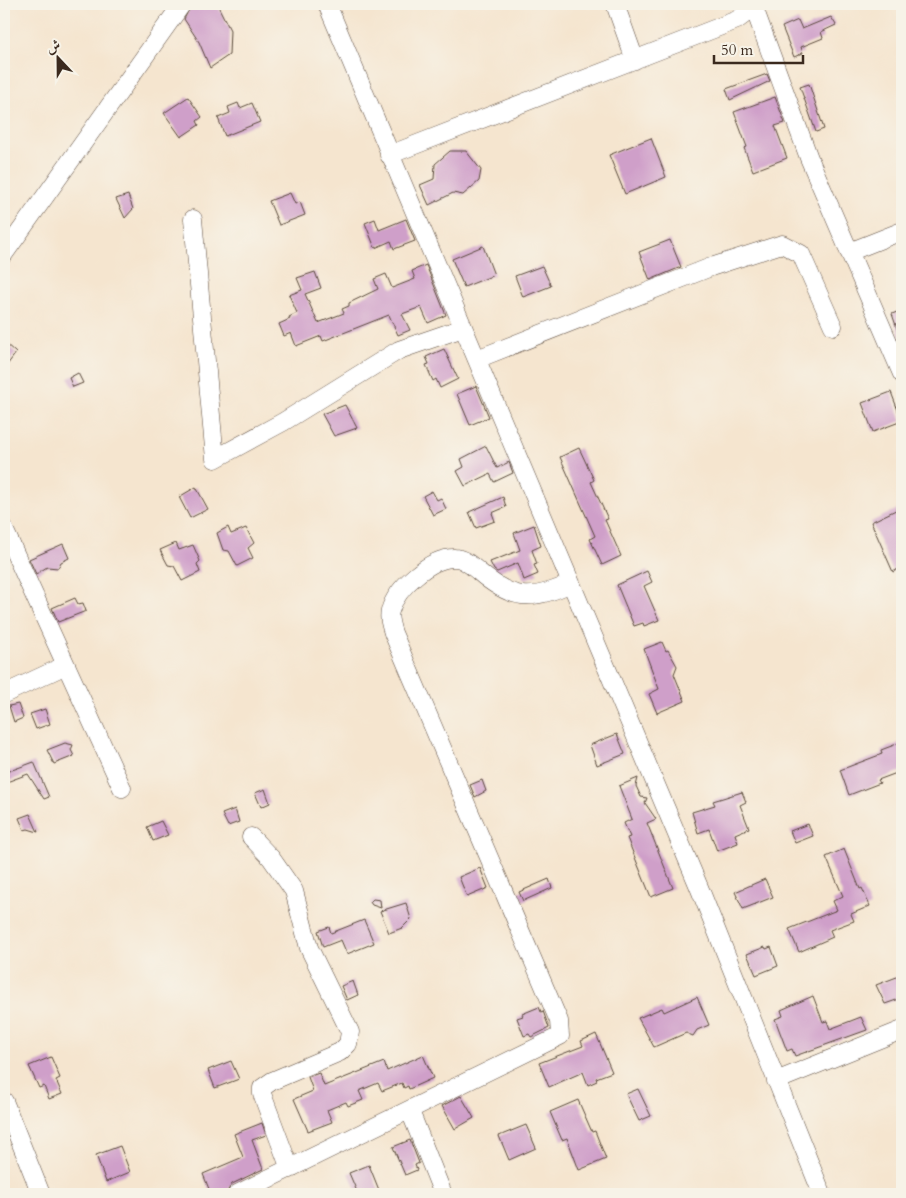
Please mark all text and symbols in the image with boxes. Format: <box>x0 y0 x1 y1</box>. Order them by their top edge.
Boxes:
north arrow <box>32 32 82 82</box>
scale bar <box>714 32 802 64</box>
text: ش <box>43 35 63 58</box>
text: 50 m <box>721 40 753 60</box>

